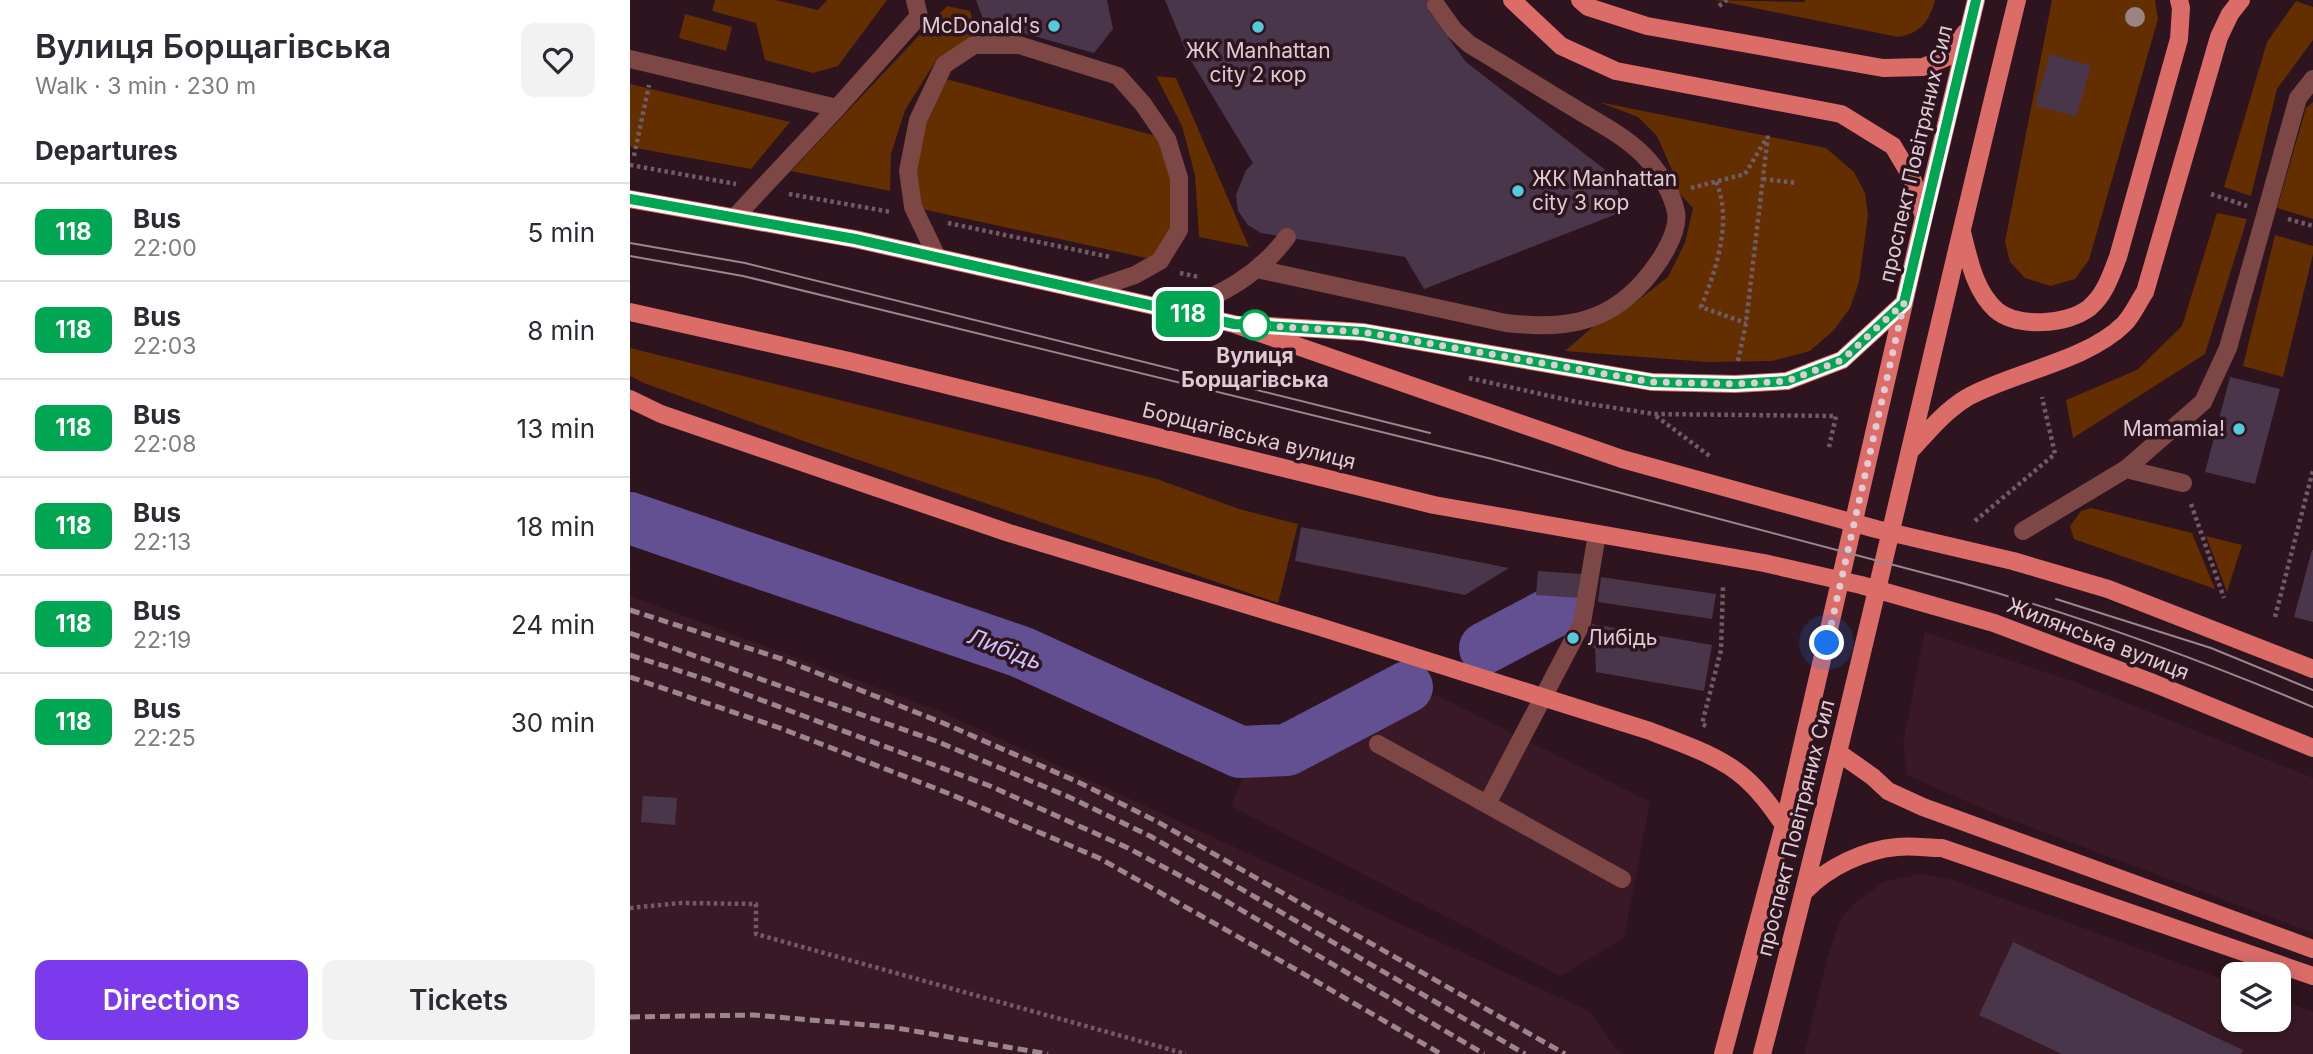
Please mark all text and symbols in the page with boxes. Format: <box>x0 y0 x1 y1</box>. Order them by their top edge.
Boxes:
place label: McDonald's <box>922 13 1040 38</box>
marker: McDonald's <box>1046 18 1062 34</box>
marker: ЖК Manhattan city 2 кор <box>1250 19 1266 35</box>
button: heart <box>521 23 595 97</box>
street label: проспект Повітряних Сил <box>1874 23 1957 285</box>
text: Вулиця Борщагівська <box>35 26 391 66</box>
place label: ЖК Manhattan city 2 кор <box>1185 38 1331 87</box>
text: Walk · 3 min · 230 m <box>35 72 256 100</box>
text: Departures <box>35 135 178 166</box>
place label: ЖК Manhattan city 3 кор <box>1532 166 1677 215</box>
marker: ЖК Manhattan city 3 кор <box>1510 183 1526 199</box>
text: Bus <box>133 203 181 234</box>
text: 118 <box>55 217 92 246</box>
text: 5 min <box>527 217 595 248</box>
text: 22:00 <box>133 234 197 262</box>
line badge: 118 <box>1148 291 1228 337</box>
text: 118 <box>1170 299 1206 328</box>
text: Bus <box>133 301 181 332</box>
marker: Вулиця Борщагівська <box>1240 310 1270 340</box>
text: 118 <box>55 315 92 344</box>
text: 8 min <box>527 315 595 346</box>
text: 22:03 <box>133 332 196 360</box>
place label: Вулиця Борщагівська <box>1181 343 1329 392</box>
street label: Борщагівська вулиця <box>1140 397 1358 474</box>
text: Bus <box>133 399 181 430</box>
text: 118 <box>55 413 92 442</box>
text: 13 min <box>517 413 595 444</box>
place label: Mamamia! <box>2123 416 2225 441</box>
marker: Mamamia! <box>2231 421 2247 437</box>
text: 22:08 <box>133 430 196 458</box>
text: Bus <box>133 497 181 528</box>
text: 118 <box>55 511 92 540</box>
text: 18 min <box>517 511 595 542</box>
text: 22:13 <box>133 528 191 556</box>
street label: Жилянська вулиця <box>2004 592 2193 685</box>
text: Bus <box>133 595 181 626</box>
text: 118 <box>55 609 92 638</box>
text: 24 min <box>511 609 595 640</box>
water label: Либідь <box>964 622 1046 676</box>
place label: Либідь <box>1587 625 1658 650</box>
your location <box>1809 625 1844 660</box>
text: 22:19 <box>133 626 191 654</box>
marker: Либідь <box>1565 630 1581 646</box>
text: Bus <box>133 693 181 724</box>
street label: проспект Повітряних Сил <box>1752 697 1839 959</box>
text: 118 <box>55 707 92 736</box>
text: 30 min <box>511 707 595 738</box>
text: 22:25 <box>133 724 196 752</box>
button: Directions <box>35 960 308 1040</box>
button: Tickets <box>322 960 595 1040</box>
map controls <box>2221 962 2291 1032</box>
button: layers <box>2221 962 2291 1032</box>

